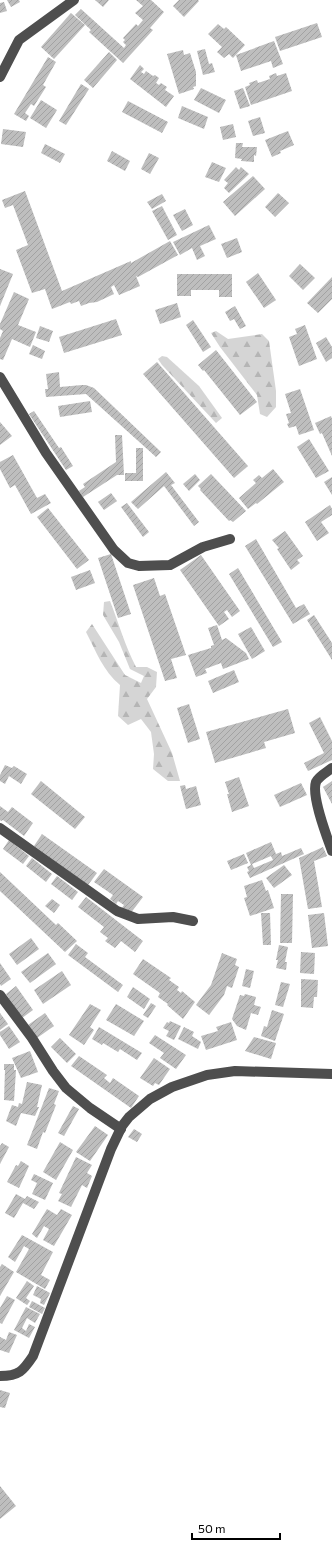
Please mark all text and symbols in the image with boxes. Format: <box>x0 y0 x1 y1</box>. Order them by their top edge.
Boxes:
scale bar <box>192 1515 280 1541</box>
text: 50 m <box>198 1521 226 1535</box>

